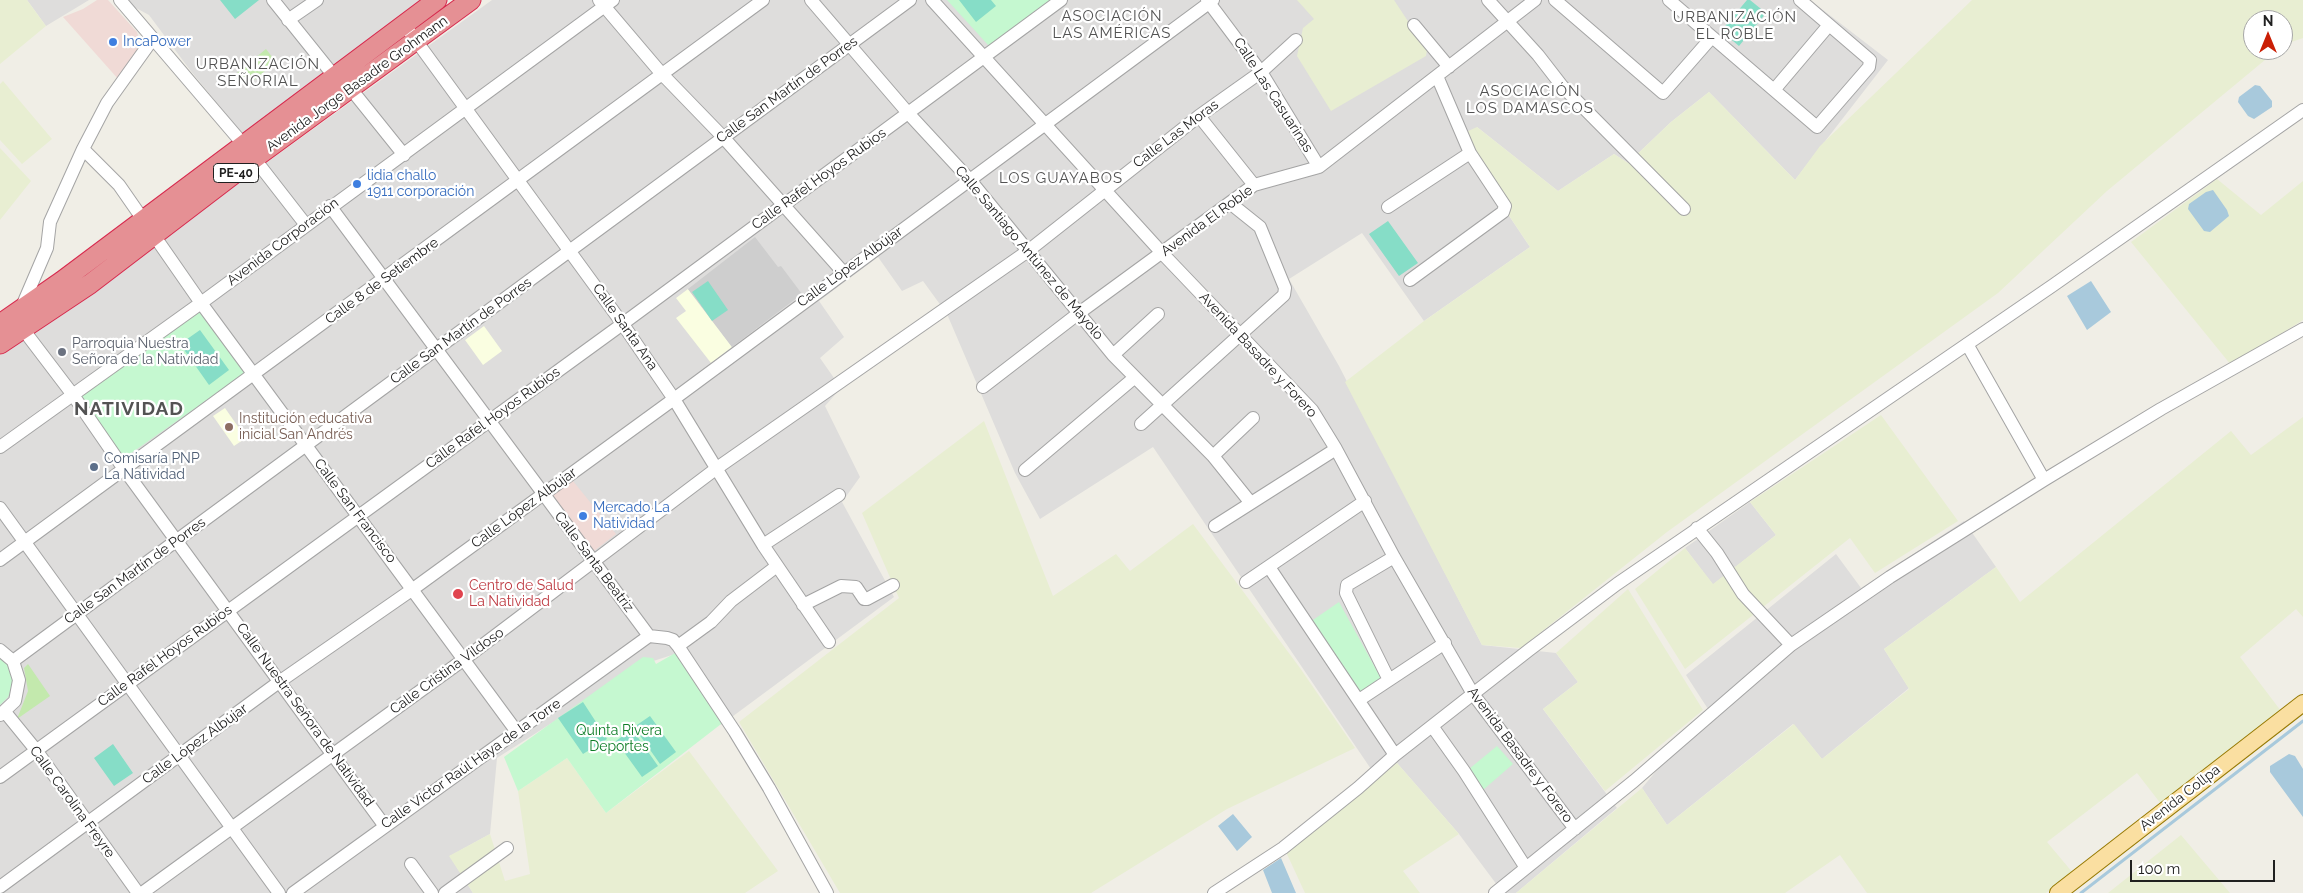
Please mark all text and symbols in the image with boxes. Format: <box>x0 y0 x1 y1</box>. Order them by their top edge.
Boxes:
district label: ASOCIACIÓN LAS AMÉRICAS <box>1051 7 1173 42</box>
district label: URBANIZACIÓN EL ROBLE <box>1671 8 1799 43</box>
north arrow <box>2243 10 2293 60</box>
street label: Avenida Jorge Basadre Grohmann <box>263 12 451 156</box>
text: N <box>2263 13 2273 29</box>
street label: Calle San Martín de Porres <box>713 33 861 147</box>
place label: IncaPower <box>123 34 191 50</box>
street label: Calle Las Casuarinas <box>1230 35 1316 155</box>
marker: IncaPower <box>107 36 119 48</box>
district label: URBANIZACIÓN SEÑORIAL <box>194 55 322 90</box>
district label: ASOCIACIÓN LOS DAMASCOS <box>1465 82 1595 117</box>
street label: Calle Las Moras <box>1130 96 1222 172</box>
street label: Calle Rafel Hoyos Rubios <box>749 125 889 233</box>
street label: Calle Santiago Antúnez de Mayolo <box>951 163 1107 343</box>
road number: PE-40 <box>214 164 258 182</box>
place label: lidia challo 1911 corporación <box>367 168 474 200</box>
district label: LOS GUAYABOS <box>997 169 1125 187</box>
marker: lidia challo 1911 corporación <box>351 178 363 190</box>
street label: Avenida El Roble <box>1158 182 1256 260</box>
street label: Avenida Corporación <box>224 195 342 289</box>
street label: Calle López Albújar <box>794 223 906 311</box>
street label: Calle 8 de Setiembre <box>322 234 442 328</box>
street label: Calle San Martín de Porres <box>387 274 535 388</box>
street label: Calle Santa Ana <box>589 280 661 374</box>
street label: Avenida Basadre y Forero <box>1195 289 1321 421</box>
place label: Parroquia Nuestra Señora de la Natividad <box>72 336 218 368</box>
marker: Parroquia Nuestra Señora de la Natividad <box>56 346 68 358</box>
street label: Calle Rafel Hoyos Rubios <box>423 364 563 472</box>
district label: NATIVIDAD <box>73 398 185 420</box>
place label: Institución educativa inicial San Andrés <box>239 411 372 444</box>
marker: Institución educativa inicial San Andrés <box>223 421 235 433</box>
place label: Comisaría PNP La Natividad <box>104 451 200 484</box>
street label: Calle San Francisco <box>310 455 400 567</box>
marker: Comisaría PNP La Natividad <box>88 461 100 473</box>
street label: Calle López Albújar <box>468 464 580 552</box>
place label: Mercado La Natividad <box>593 500 670 532</box>
street label: Calle Santa Beatriz <box>551 508 637 616</box>
marker: Mercado La Natividad <box>577 510 589 522</box>
street label: Calle San Martín de Porres <box>61 514 209 628</box>
place label: Centro de Salud La Natividad <box>469 578 574 610</box>
marker: Centro de Salud La Natividad <box>451 587 465 601</box>
street label: Calle Rafel Hoyos Rubios <box>95 602 235 710</box>
street label: Calle Nuestra Señora de Natividad <box>233 620 377 810</box>
street label: Calle Cristina Vildoso <box>387 624 507 718</box>
street label: Avenida Basadre y Forero <box>1464 684 1576 826</box>
street label: Calle Víctor Raúl Haya de la Torre <box>378 695 564 833</box>
street label: Calle López Albújar <box>139 700 251 788</box>
park label: Quinta Rivera Deportes <box>576 723 662 756</box>
street label: Calle Carolina Freyre <box>26 743 118 861</box>
street label: Avenida Collpa <box>2136 761 2224 835</box>
scale bar <box>2133 850 2278 882</box>
text: 100 m <box>2138 860 2180 878</box>

